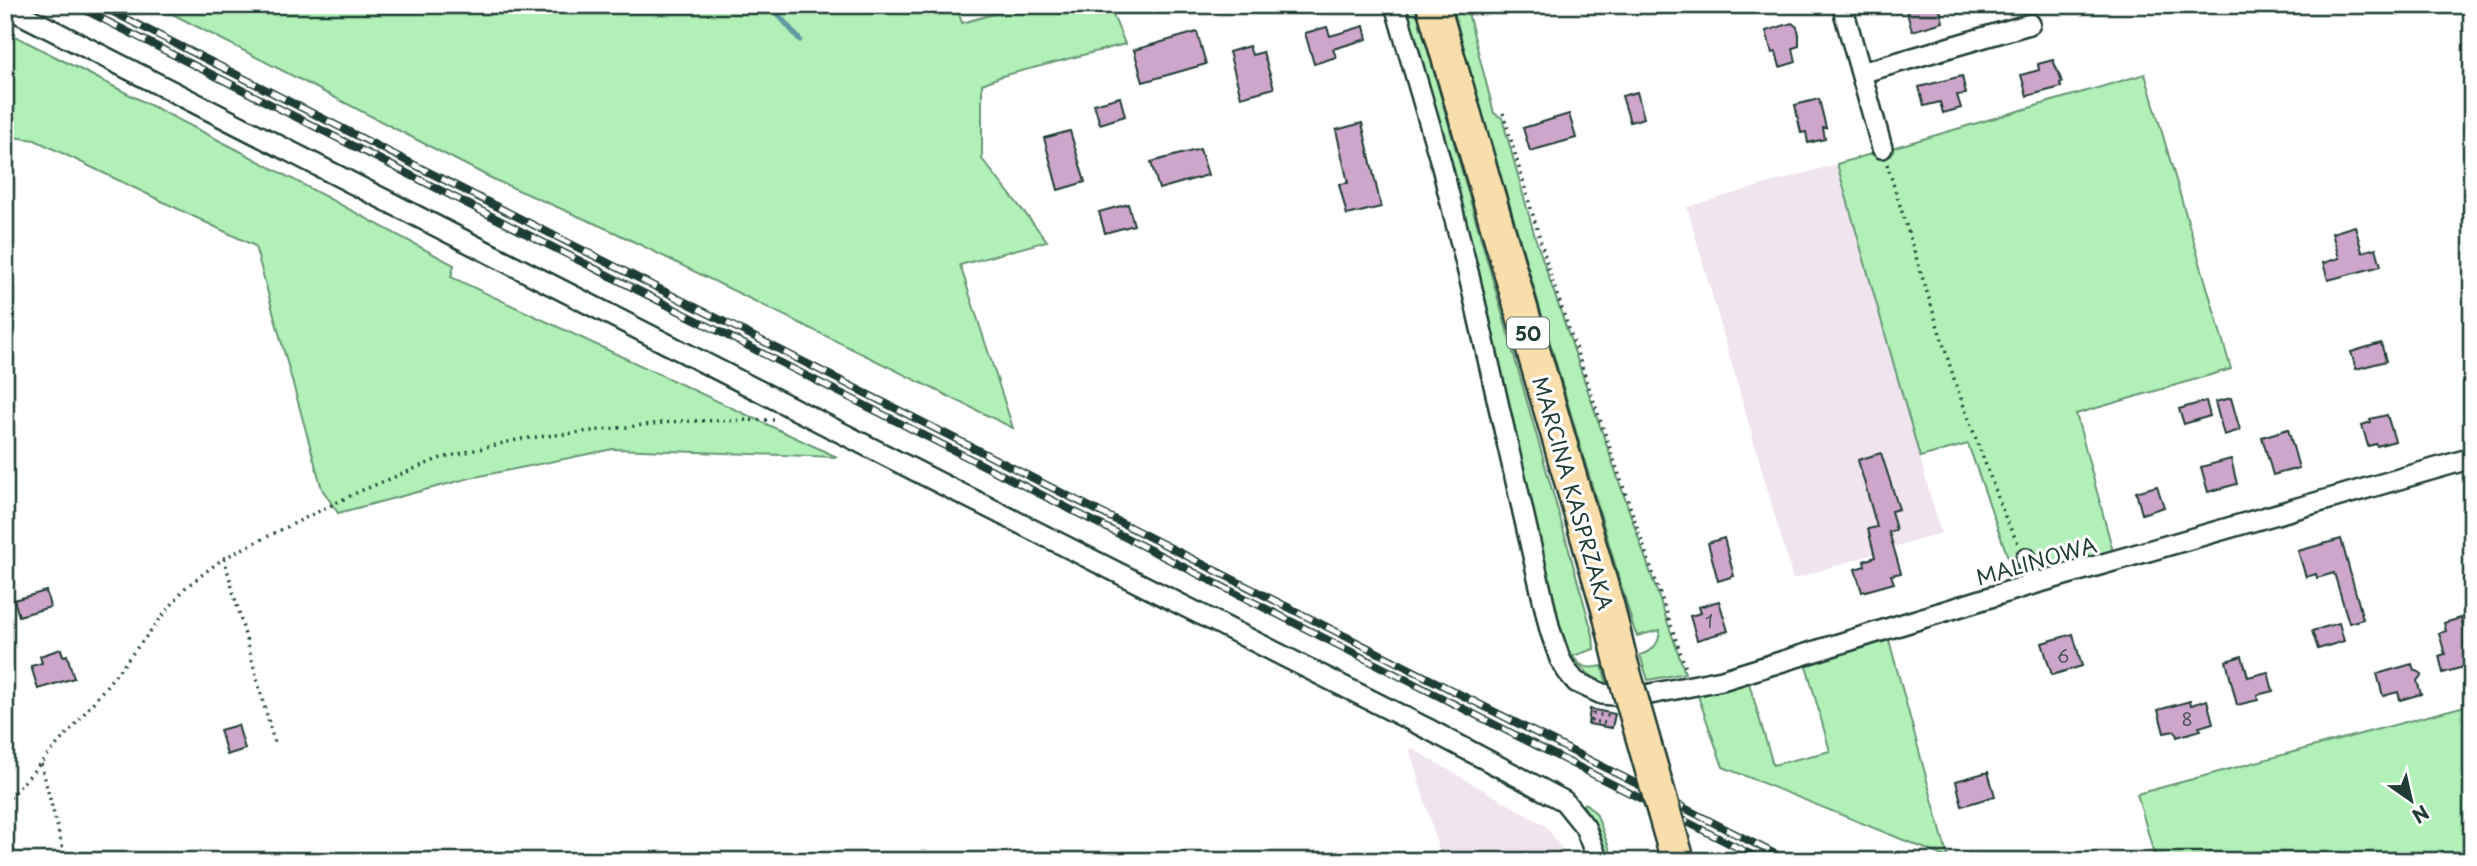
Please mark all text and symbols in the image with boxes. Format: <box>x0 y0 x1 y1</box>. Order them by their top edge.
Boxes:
road number: 50 <box>1507 318 1549 348</box>
street label: MARCINA KASPRZAKA <box>1525 372 1623 614</box>
street label: MALINOWA <box>1972 527 2100 593</box>
house number: 1 <box>1705 607 1713 634</box>
house number: 6 <box>2057 642 2069 669</box>
house number: 8 <box>2181 705 2193 732</box>
north arrow <box>2376 764 2446 834</box>
text: N <box>2407 799 2435 831</box>

